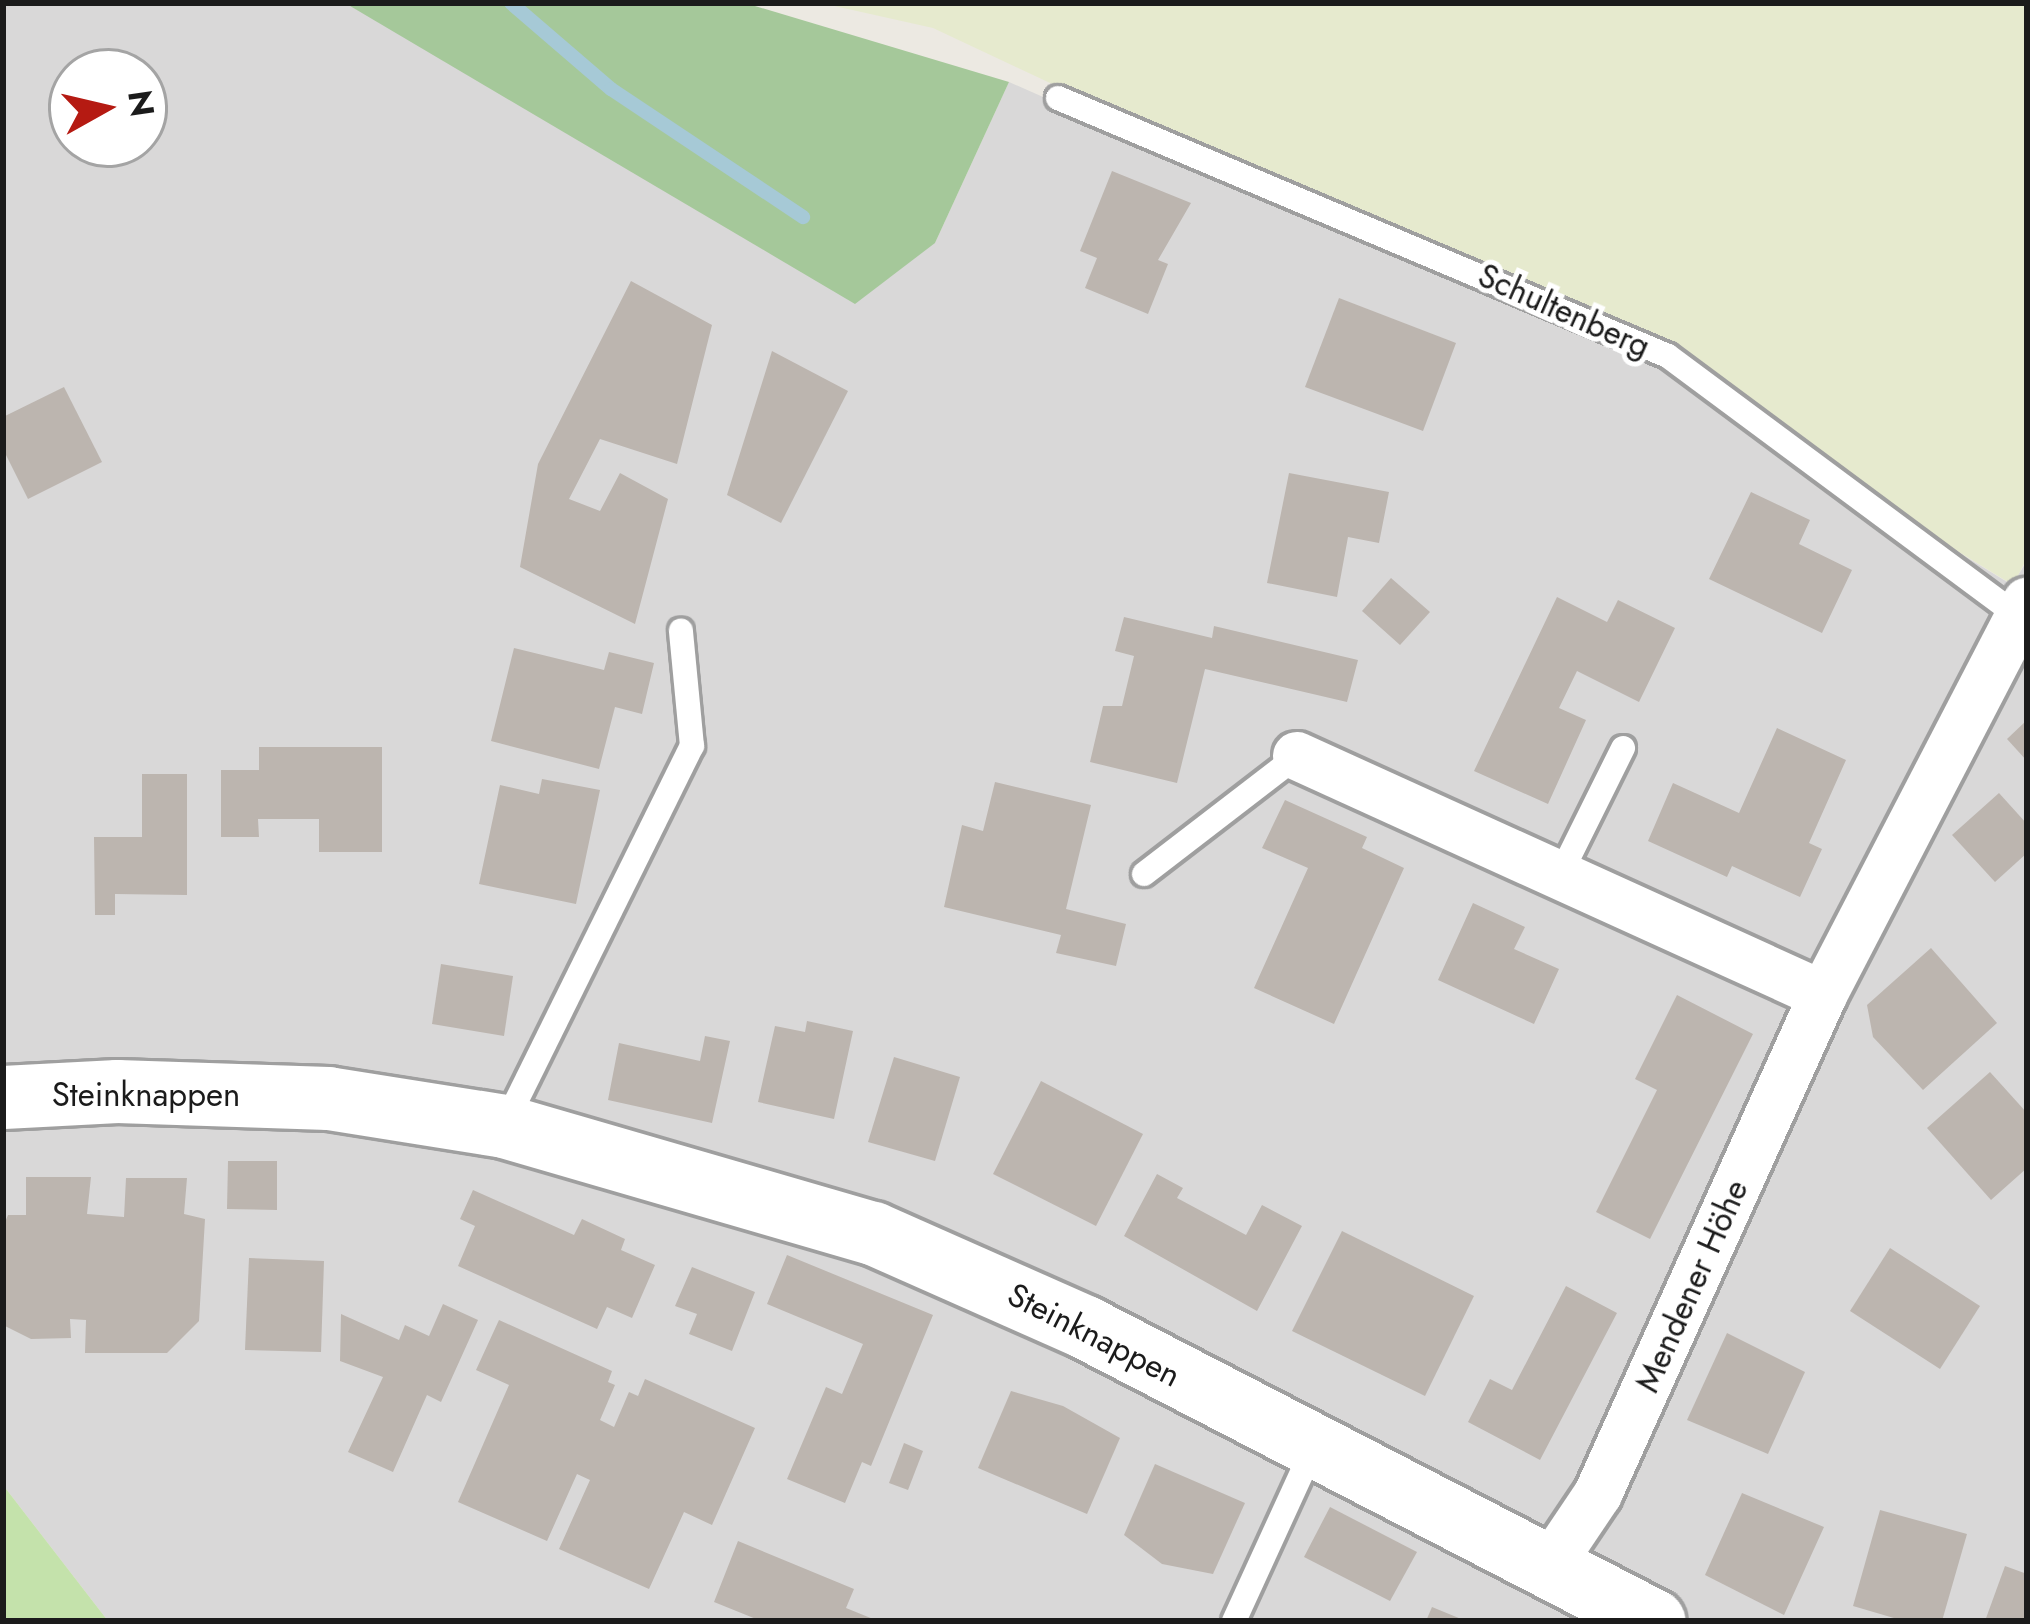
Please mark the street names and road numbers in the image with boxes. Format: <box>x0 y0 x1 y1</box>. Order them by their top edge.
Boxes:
street label: Schultenberg <box>1472 256 1656 366</box>
street label: Steinknappen <box>52 1075 240 1115</box>
street label: Mendener Höhe <box>1627 1174 1757 1398</box>
street label: Steinknappen <box>1001 1275 1187 1395</box>

